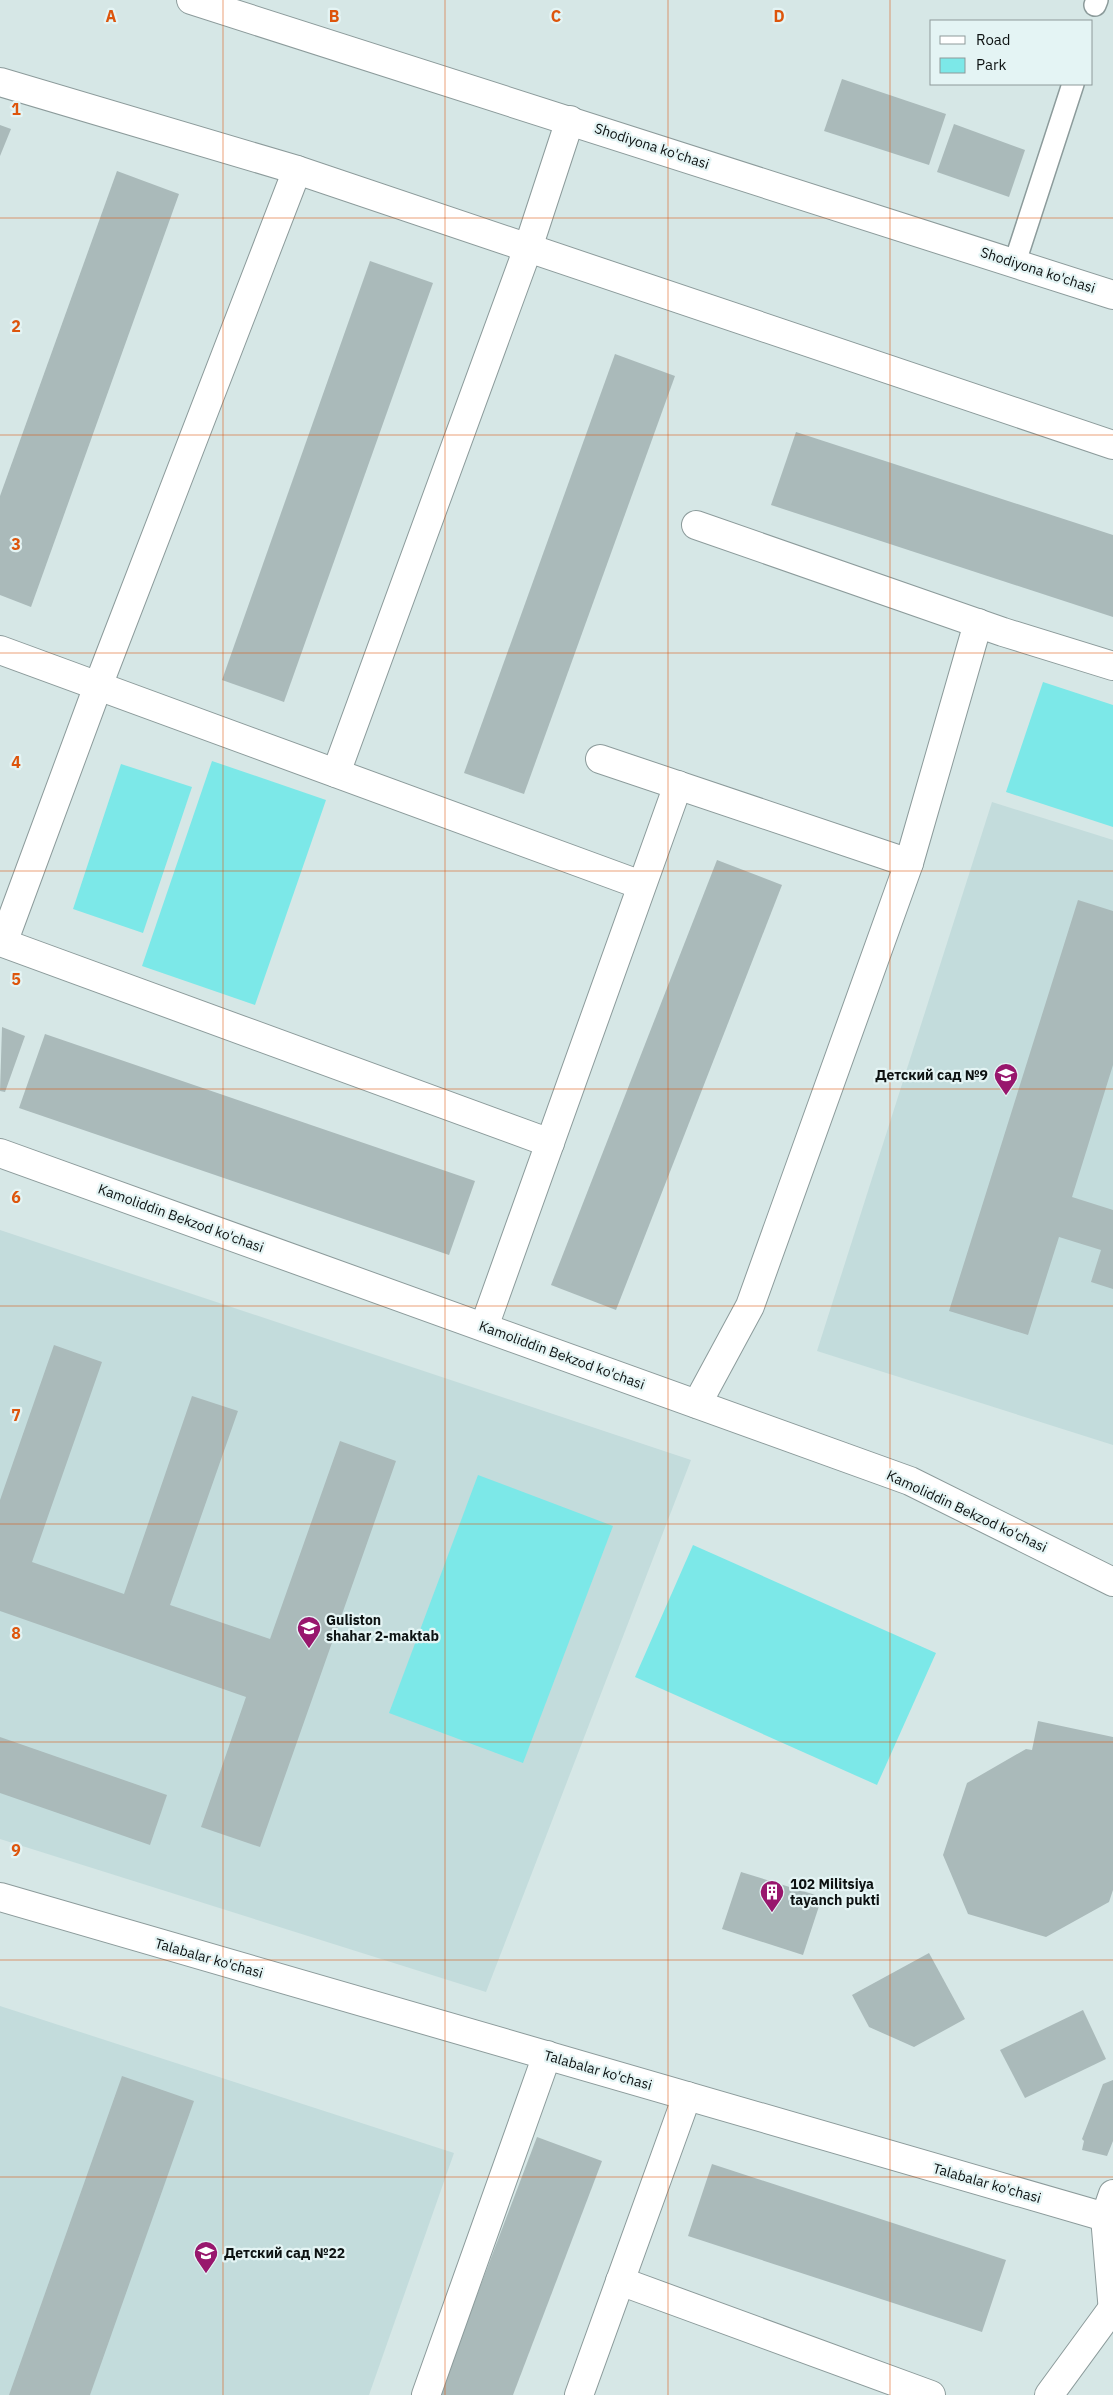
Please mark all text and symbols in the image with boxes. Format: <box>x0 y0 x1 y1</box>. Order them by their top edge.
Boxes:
text: A <box>106 6 117 26</box>
text: B <box>329 6 340 26</box>
text: C <box>551 6 561 26</box>
text: D <box>773 6 785 26</box>
legend <box>930 20 1093 85</box>
text: Road <box>976 30 1011 49</box>
text: Park <box>976 55 1006 74</box>
text: 1 <box>11 99 21 119</box>
street label: Shodiyona ko'chasi <box>592 119 712 173</box>
street label: Shodiyona ko'chasi <box>978 243 1098 297</box>
text: 2 <box>11 316 21 336</box>
text: 3 <box>11 534 21 554</box>
text: 4 <box>11 752 21 772</box>
text: 5 <box>11 969 21 989</box>
school or university icon: Детский сад №9 <box>993 1062 1019 1096</box>
place label: Детский сад №9 <box>875 1066 988 1084</box>
street label: Kamoliddin Bekzod ko'chasi <box>96 1180 266 1256</box>
text: 6 <box>11 1187 21 1207</box>
street label: Kamoliddin Bekzod ko'chasi <box>477 1317 647 1393</box>
text: 7 <box>11 1405 21 1425</box>
street label: Kamoliddin Bekzod ko'chasi <box>884 1466 1050 1556</box>
place label: Guliston shahar 2-maktab <box>326 1611 439 1645</box>
school or university icon: Guliston shahar 2-maktab <box>296 1615 322 1649</box>
text: 8 <box>11 1623 21 1643</box>
text: 9 <box>11 1840 21 1860</box>
place label: 102 Militsiya tayanch pukti <box>790 1875 880 1909</box>
building icon: 102 Militsiya tayanch pukti <box>759 1879 785 1913</box>
street label: Talabalar ko'chasi <box>153 1934 265 1982</box>
street label: Talabalar ko'chasi <box>542 2046 654 2094</box>
street label: Talabalar ko'chasi <box>931 2159 1043 2207</box>
school or university icon: Детский сад №22 <box>193 2240 219 2274</box>
place label: Детский сад №22 <box>224 2244 345 2262</box>

